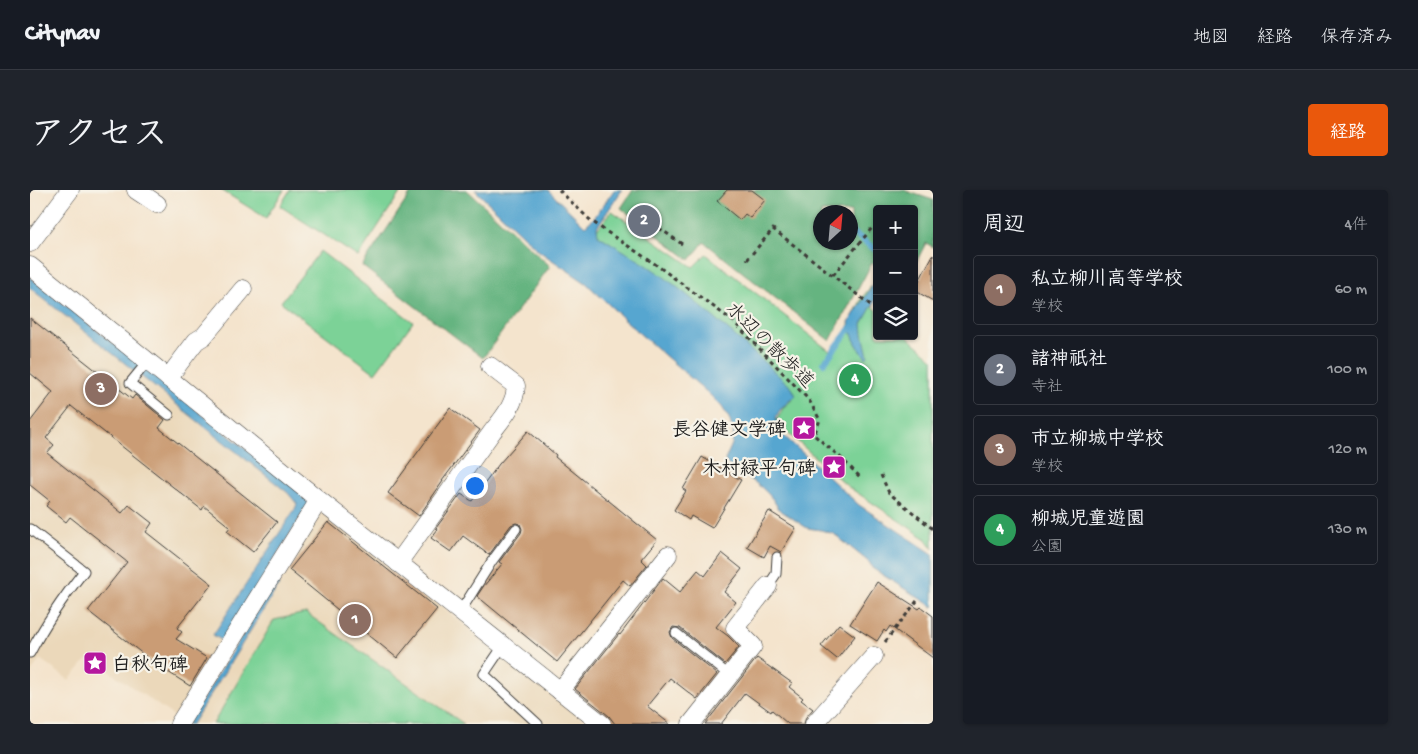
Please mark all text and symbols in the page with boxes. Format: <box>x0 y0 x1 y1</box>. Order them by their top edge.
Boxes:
text: Citynav <box>25 20 100 49</box>
text: 地図 <box>1193 28 1229 49</box>
text: 経路 <box>1257 28 1293 49</box>
text: 保存済み <box>1321 28 1393 49</box>
button: 経路 <box>1308 104 1388 156</box>
text: アクセス <box>30 117 168 158</box>
pin: 2 <box>628 202 660 240</box>
north arrow <box>813 205 858 250</box>
map controls <box>873 205 918 340</box>
button: + <box>873 205 918 250</box>
text: 周辺 <box>983 214 1025 239</box>
text: 4件 <box>1344 217 1368 236</box>
button: − <box>873 250 918 295</box>
text: 私立柳川高等学校 <box>1031 269 1183 292</box>
text: 1 <box>997 281 1003 300</box>
text: 60 m <box>1335 281 1367 300</box>
button: layers <box>873 295 918 340</box>
street label: 水辺の散歩道 <box>720 298 818 394</box>
text: 学校 <box>1031 299 1063 318</box>
text: 諸神祇社 <box>1031 349 1107 372</box>
pin: 4 <box>839 361 871 399</box>
text: 2 <box>996 361 1004 380</box>
text: 100 m <box>1327 361 1367 380</box>
pin: 3 <box>85 370 117 408</box>
text: 寺社 <box>1031 379 1063 398</box>
place icon: 長谷健文学碑 <box>791 415 817 441</box>
place label: 長谷健文学碑 <box>672 419 786 443</box>
text: 市立柳城中学校 <box>1031 429 1164 452</box>
text: 3 <box>996 441 1004 460</box>
text: 120 m <box>1328 441 1367 460</box>
place icon: 木村緑平句碑 <box>821 454 847 480</box>
place label: 木村緑平句碑 <box>702 458 816 482</box>
text: 学校 <box>1031 459 1063 478</box>
your location <box>462 473 488 499</box>
text: 柳城児童遊園 <box>1031 509 1145 532</box>
text: 4 <box>996 521 1004 540</box>
text: 130 m <box>1328 521 1367 540</box>
text: 公園 <box>1031 539 1063 558</box>
pin: 1 <box>339 601 371 639</box>
place icon: 白秋句碑 <box>82 650 108 676</box>
place label: 白秋句碑 <box>112 654 188 678</box>

